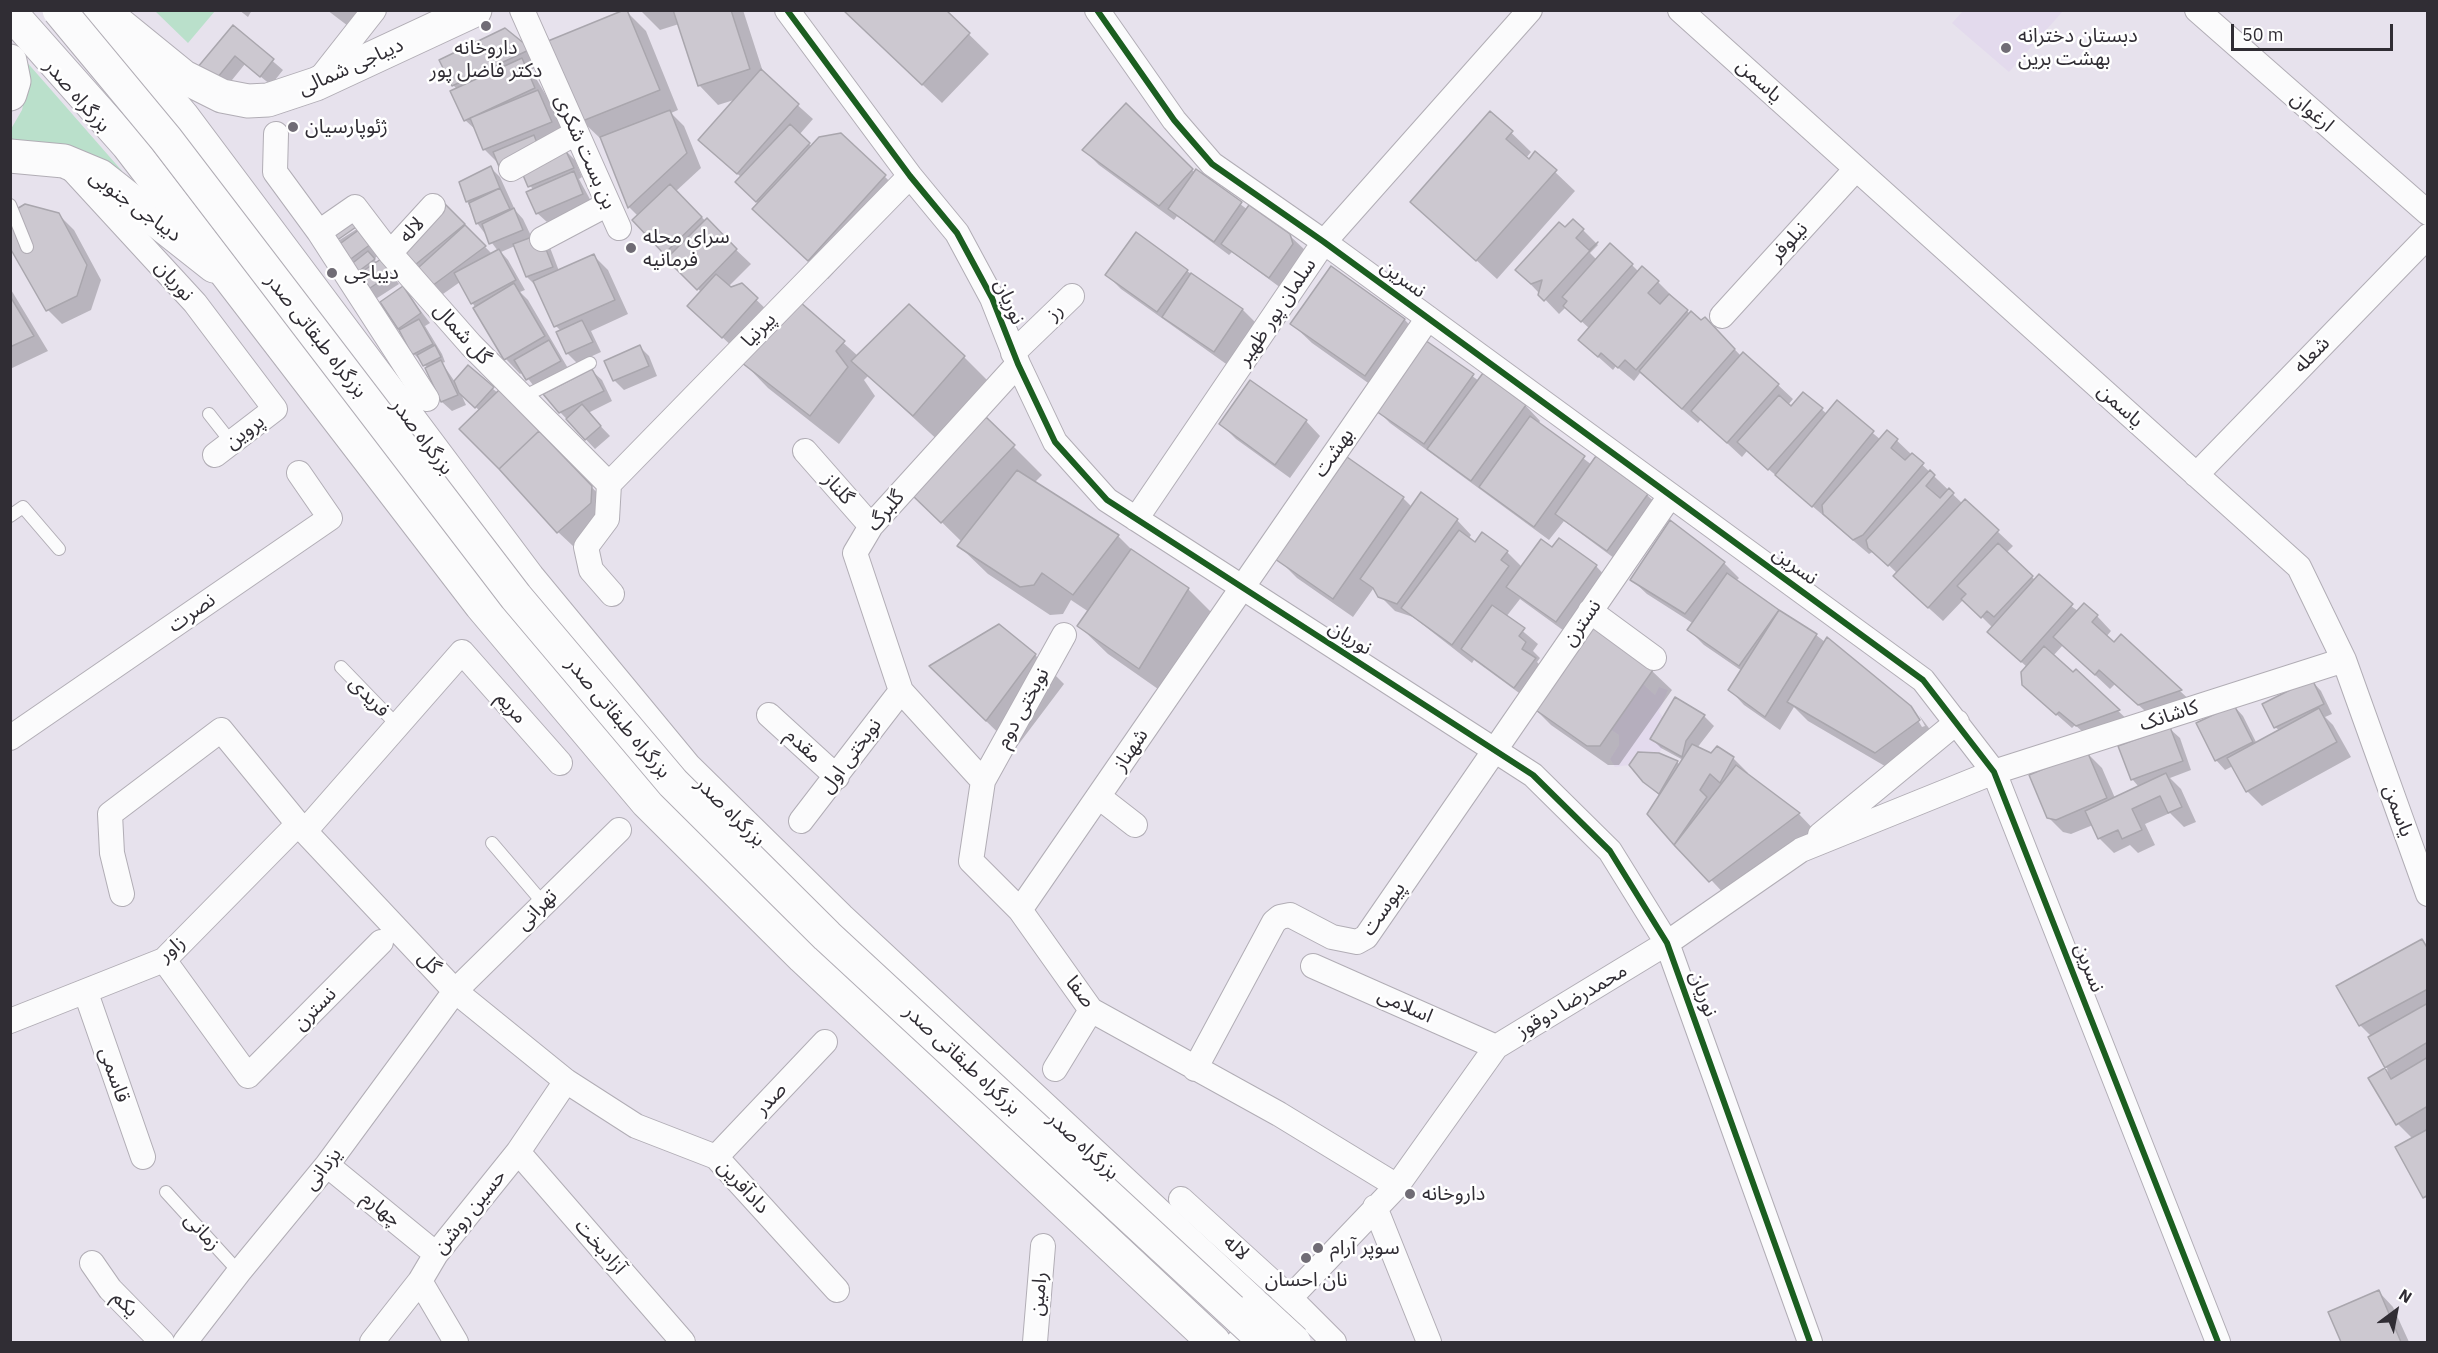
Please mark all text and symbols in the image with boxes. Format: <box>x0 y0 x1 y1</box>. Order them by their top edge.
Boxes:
scale bar <box>2234 12 2396 50</box>
marker: داروخانه دکتر فاضل پور <box>479 19 493 33</box>
text: 50 m <box>2242 23 2284 46</box>
place label: دبستان دخترانه بهشت برین <box>2018 24 2138 71</box>
street label: دیباجی شمالی <box>295 33 407 101</box>
place label: داروخانه دکتر فاضل پور <box>430 36 542 83</box>
marker: دبستان دخترانه بهشت برین <box>1999 41 2013 55</box>
street label: بزرگراه صدر <box>39 54 115 138</box>
street label: یاسمن <box>1731 54 1787 108</box>
street label: ارغوان <box>2285 87 2339 137</box>
street label: بن بست شکرى <box>549 91 621 213</box>
place label: ژئوپارسیان <box>305 115 388 139</box>
marker: ژئوپارسیان <box>286 120 300 134</box>
street label: دیباجی جنوبی <box>84 165 186 247</box>
street label: لاله <box>394 212 430 248</box>
street label: نیلوفر <box>1765 217 1813 267</box>
place label: سرای محله فرمانیه <box>643 225 730 272</box>
marker: سرای محله فرمانیه <box>624 241 638 255</box>
street label: سلمان پور ظهیر <box>1232 254 1322 370</box>
street label: نوریان <box>149 255 199 307</box>
street label: نسرین <box>1376 255 1430 303</box>
place label: دیباجی <box>344 261 399 285</box>
marker: دیباجی <box>325 266 339 280</box>
street label: بزرگراه طبقاتی صدر <box>260 269 372 403</box>
street label: نوریان <box>988 276 1030 328</box>
street label: گل شمال <box>428 298 496 370</box>
street label: رز <box>1041 298 1069 326</box>
street label: پیرنیا <box>737 307 781 353</box>
street label: شعله <box>2289 332 2335 378</box>
street label: یاسمن <box>2092 379 2148 433</box>
street label: بزرگراه صدر <box>386 394 458 480</box>
street label: پروین <box>220 409 270 455</box>
street label: بهشت <box>1309 424 1359 482</box>
street label: گلناز <box>818 468 858 510</box>
street label: گلبرگ <box>862 486 910 536</box>
street label: نسرین <box>1768 542 1822 590</box>
street label: نصرت <box>164 588 220 638</box>
street label: نسترن <box>1557 595 1607 651</box>
street label: نوریان <box>1324 615 1376 661</box>
street label: بزرگراه طبقاتی صدر <box>560 653 676 783</box>
street label: نوبختی دوم <box>991 664 1055 752</box>
street label: فریدی <box>344 671 394 723</box>
street label: مریم <box>490 687 532 729</box>
street label: کاشانک <box>2137 695 2201 737</box>
street label: نوبختی اول <box>815 714 887 798</box>
street label: مقدم <box>780 723 826 769</box>
street label: شهناز <box>1108 724 1154 776</box>
street label: بزرگراه صدر <box>690 772 770 852</box>
street label: یاسمن <box>2378 782 2418 840</box>
street label: پیوست <box>1357 877 1411 941</box>
street label: تهرانی <box>511 884 563 936</box>
street label: زاور <box>154 931 190 967</box>
street label: نسرین <box>2069 940 2109 996</box>
street label: گل <box>412 946 446 980</box>
street label: محمدرضا دوقوز <box>1512 959 1632 1043</box>
street label: نوریان <box>1684 968 1722 1020</box>
street label: صفا <box>1060 971 1100 1013</box>
street label: نسترن <box>288 982 342 1036</box>
street label: اسلامی <box>1374 983 1436 1029</box>
street label: بزرگراه طبقاتی صدر <box>899 1000 1025 1120</box>
street label: قاسمی <box>93 1044 135 1106</box>
street label: صدر <box>750 1078 792 1120</box>
street label: بزرگراه صدر <box>1042 1107 1124 1185</box>
street label: یزدانی <box>299 1143 347 1195</box>
street label: دادآفرین <box>712 1155 774 1219</box>
street label: حسین روشن <box>429 1165 511 1259</box>
place label: داروخانه <box>1422 1182 1485 1206</box>
street label: چهارم <box>356 1186 406 1232</box>
marker: داروخانه <box>1403 1187 1417 1201</box>
street label: زمانی <box>179 1208 225 1256</box>
street label: آزادبخت <box>569 1214 631 1280</box>
street label: لاله <box>1218 1230 1254 1266</box>
place label: سوپر آرام <box>1330 1236 1400 1260</box>
marker: سوپر آرام <box>1311 1241 1325 1255</box>
marker: نان احسان <box>1299 1251 1313 1265</box>
place label: نان احسان <box>1265 1268 1347 1292</box>
street label: رامین <box>1025 1271 1053 1317</box>
north arrow <box>2366 1281 2426 1341</box>
text: N <box>2395 1284 2416 1307</box>
street label: یکم <box>107 1286 143 1322</box>

